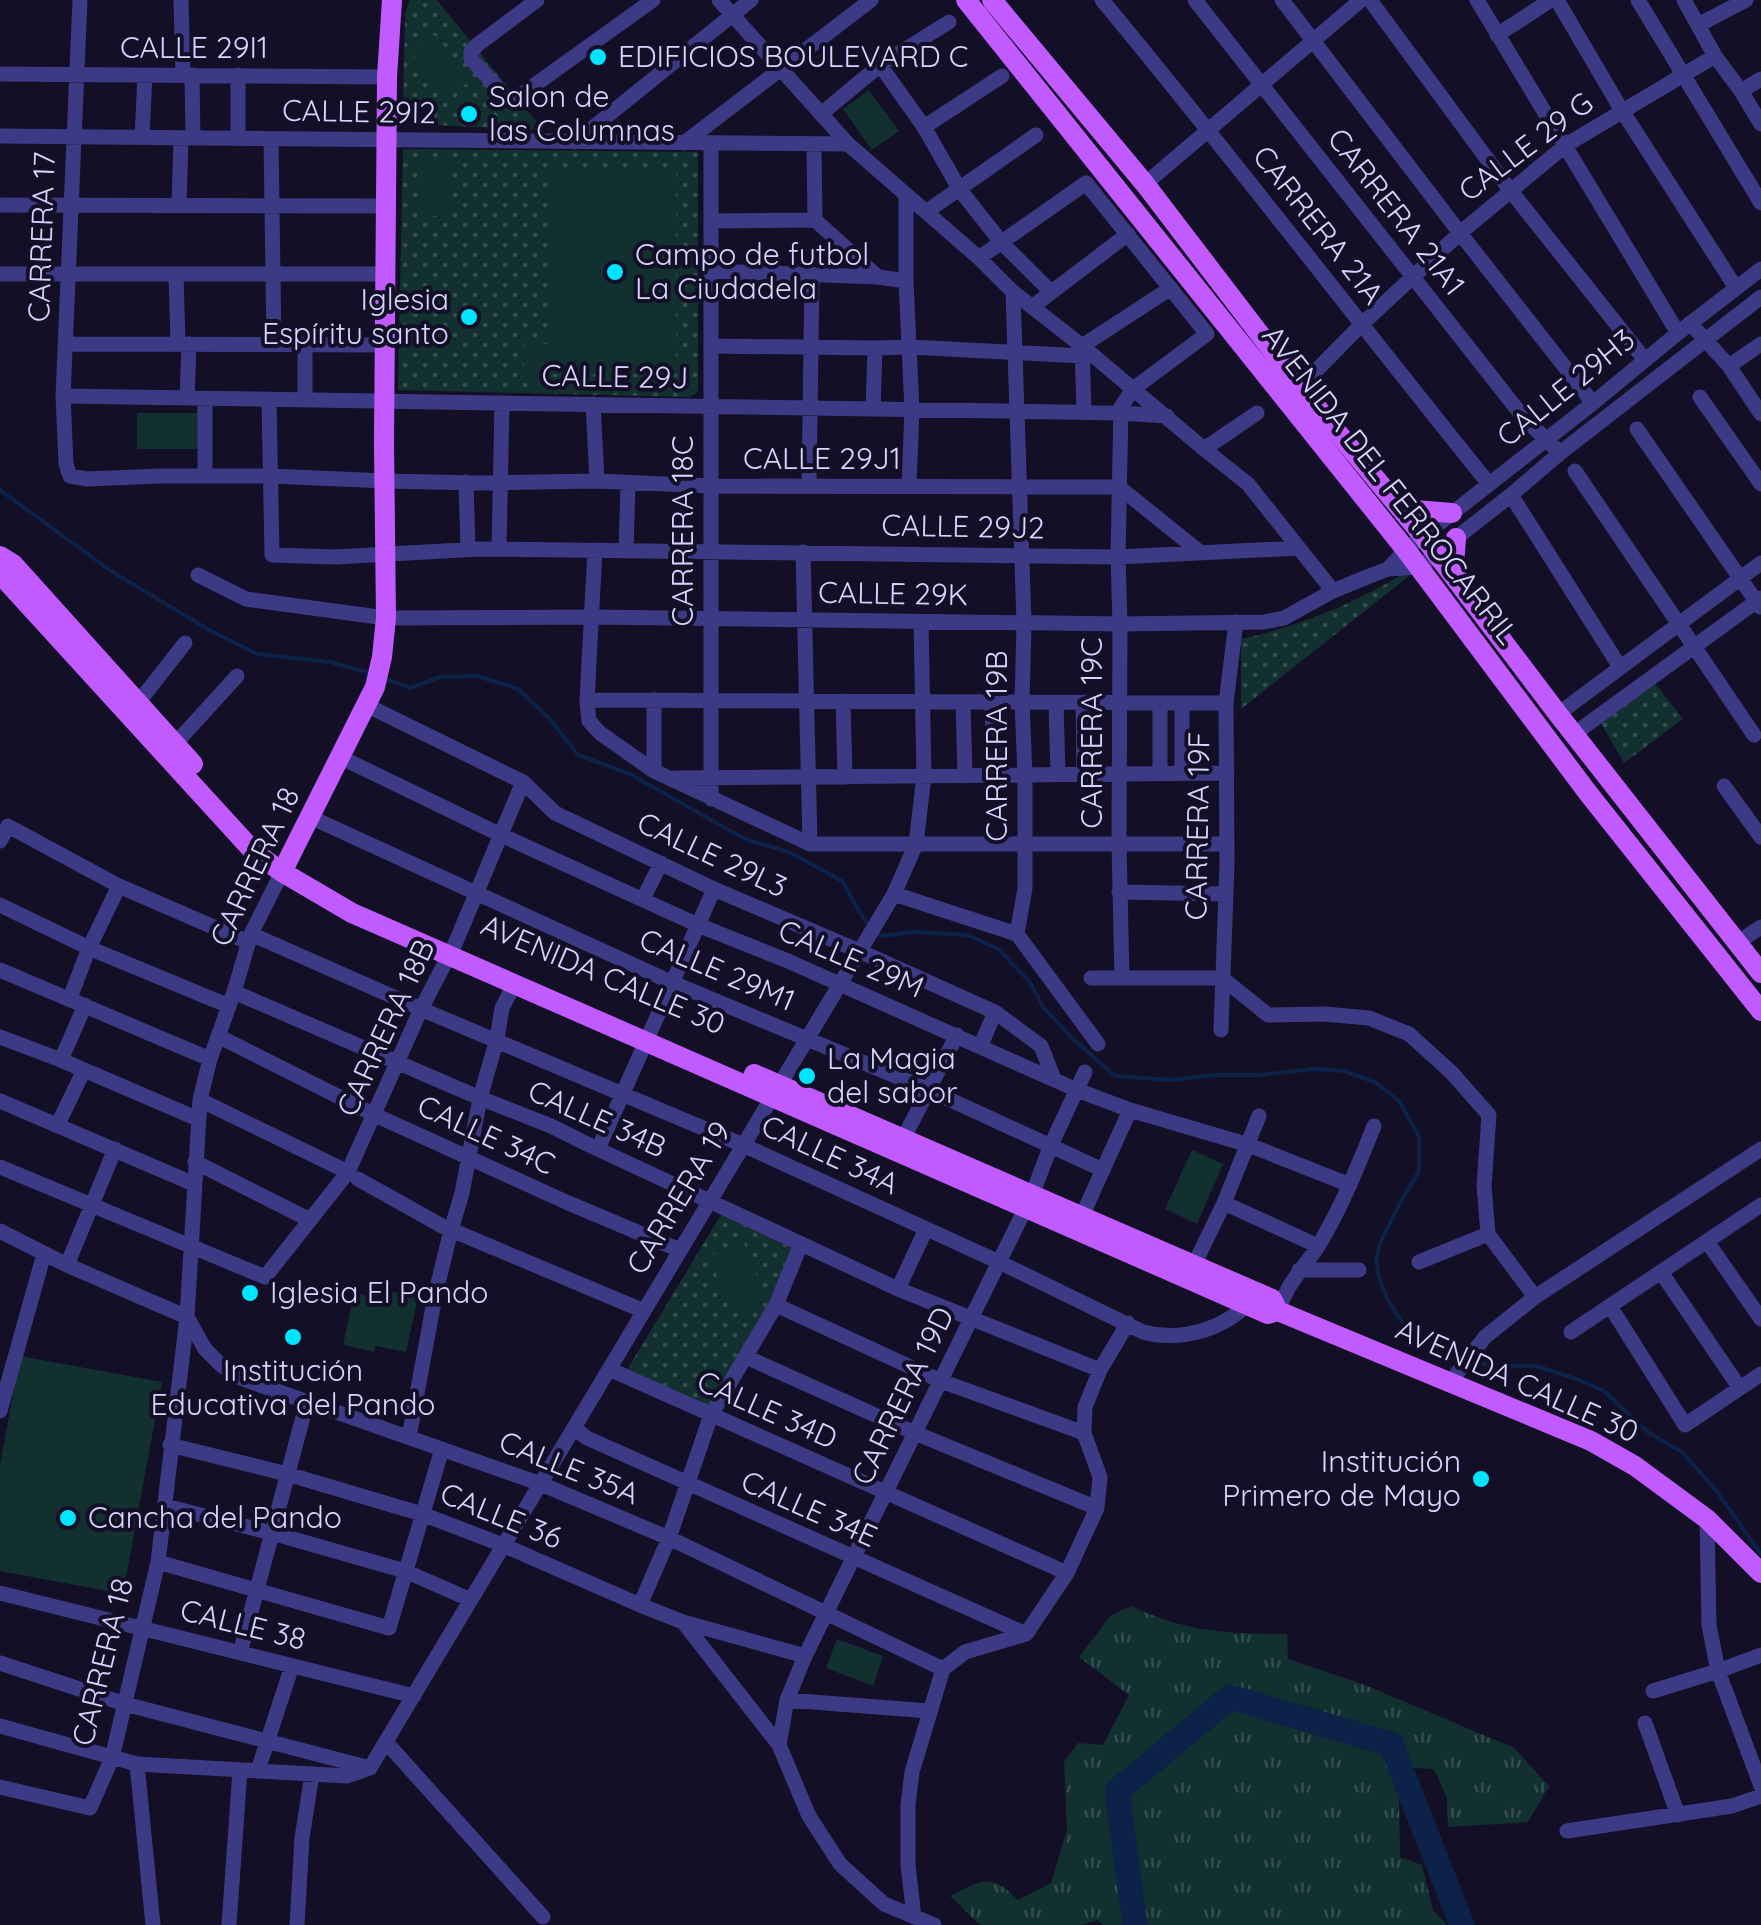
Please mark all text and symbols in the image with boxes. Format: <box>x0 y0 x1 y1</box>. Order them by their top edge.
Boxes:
street label: CALLE 29I1 <box>120 28 268 66</box>
place label: EDIFICIOS BOULEVARD C <box>618 37 968 75</box>
marker: EDIFICIOS BOULEVARD C <box>587 46 609 68</box>
place label: Salon de las Columnas <box>489 77 675 149</box>
street label: CALLE 29 G <box>1451 83 1600 209</box>
street label: CALLE 29I2 <box>282 91 436 131</box>
marker: Salon de las Columnas <box>458 103 480 125</box>
street label: CARRERA 21A1 <box>1320 121 1472 303</box>
street label: CARRERA 21A <box>1245 139 1391 311</box>
street label: CARRERA 17 <box>19 151 63 323</box>
place label: Campo de futbol La Ciudadela <box>635 235 869 307</box>
marker: Campo de futbol La Ciudadela <box>604 261 626 283</box>
place label: Iglesia Espíritu santo <box>262 280 449 352</box>
marker: Iglesia Espíritu santo <box>458 306 480 328</box>
street label: AVENIDA DEL FERROCARRIL <box>1254 317 1527 651</box>
street label: CALLE 29H3 <box>1489 320 1642 454</box>
street label: CALLE 29J <box>541 356 689 396</box>
street label: CARRERA 18C <box>663 436 701 626</box>
street label: CALLE 29J1 <box>743 439 901 477</box>
street label: CALLE 29J2 <box>881 506 1045 546</box>
street label: CALLE 29K <box>818 573 968 613</box>
street label: CARRERA 19C <box>1072 637 1110 829</box>
street label: CARRERA 19B <box>977 650 1015 842</box>
street label: CARRERA 19F <box>1176 731 1218 921</box>
street label: CARRERA 18 <box>201 781 308 952</box>
street label: CALLE 29L3 <box>631 803 794 905</box>
street label: AVENIDA CALLE 30 <box>476 905 731 1043</box>
street label: CALLE 29M <box>773 910 930 1006</box>
street label: CALLE 29M1 <box>634 919 801 1019</box>
street label: CARRERA 18B <box>328 933 443 1122</box>
place label: La Magia del sabor <box>827 1039 958 1111</box>
marker: La Magia del sabor <box>796 1065 818 1087</box>
street label: CALLE 34B <box>522 1071 672 1165</box>
street label: CALLE 34C <box>412 1086 561 1182</box>
street label: CALLE 34A <box>756 1106 905 1202</box>
street label: CARRERA 19 <box>618 1114 739 1281</box>
place label: Iglesia El Pando <box>270 1273 488 1311</box>
marker: Iglesia El Pando <box>239 1282 261 1304</box>
street label: CARRERA 19D <box>843 1300 962 1491</box>
street label: AVENIDA CALLE 30 <box>1390 1310 1645 1451</box>
marker: Institución Educativa del Pando <box>282 1326 304 1348</box>
place label: Institución Educativa del Pando <box>151 1351 435 1423</box>
street label: CALLE 34D <box>692 1361 843 1457</box>
street label: CALLE 35A <box>494 1422 645 1512</box>
place label: Institución Primero de Mayo <box>1222 1442 1461 1514</box>
street label: CALLE 34E <box>736 1461 883 1555</box>
marker: Institución Primero de Mayo <box>1470 1468 1492 1490</box>
street label: CALLE 36 <box>435 1473 568 1557</box>
place label: Cancha del Pando <box>88 1498 342 1536</box>
marker: Cancha del Pando <box>57 1507 79 1529</box>
street label: CARRERA 18 <box>63 1574 141 1749</box>
street label: CALLE 38 <box>177 1590 310 1658</box>

